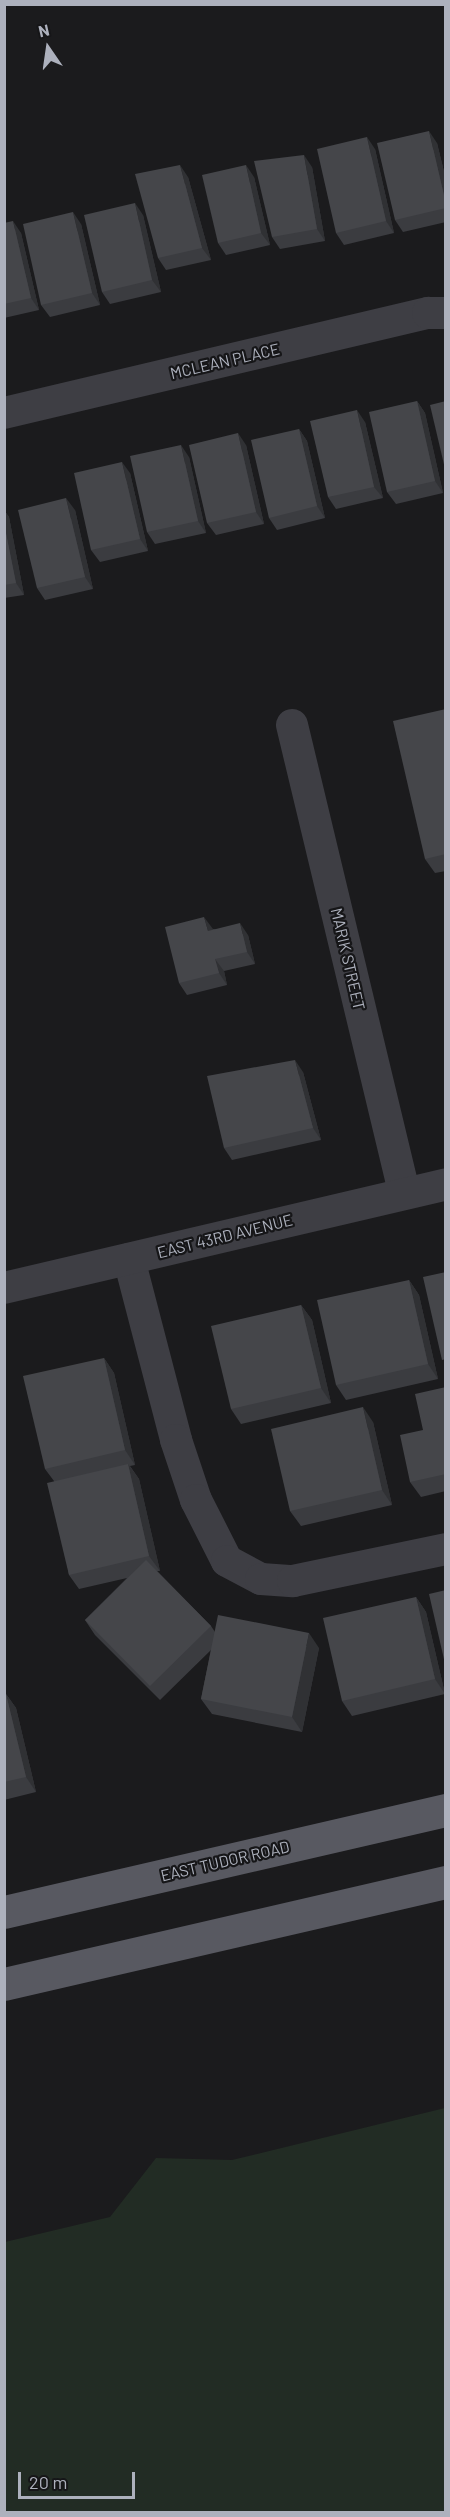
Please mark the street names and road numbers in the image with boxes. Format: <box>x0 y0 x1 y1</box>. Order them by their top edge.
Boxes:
street label: MCLEAN PLACE <box>168 339 282 383</box>
street label: MARIK STREET <box>327 906 369 1012</box>
street label: EAST 43RD AVENUE <box>155 1210 295 1262</box>
street label: EAST TUDOR ROAD <box>159 1837 291 1885</box>

